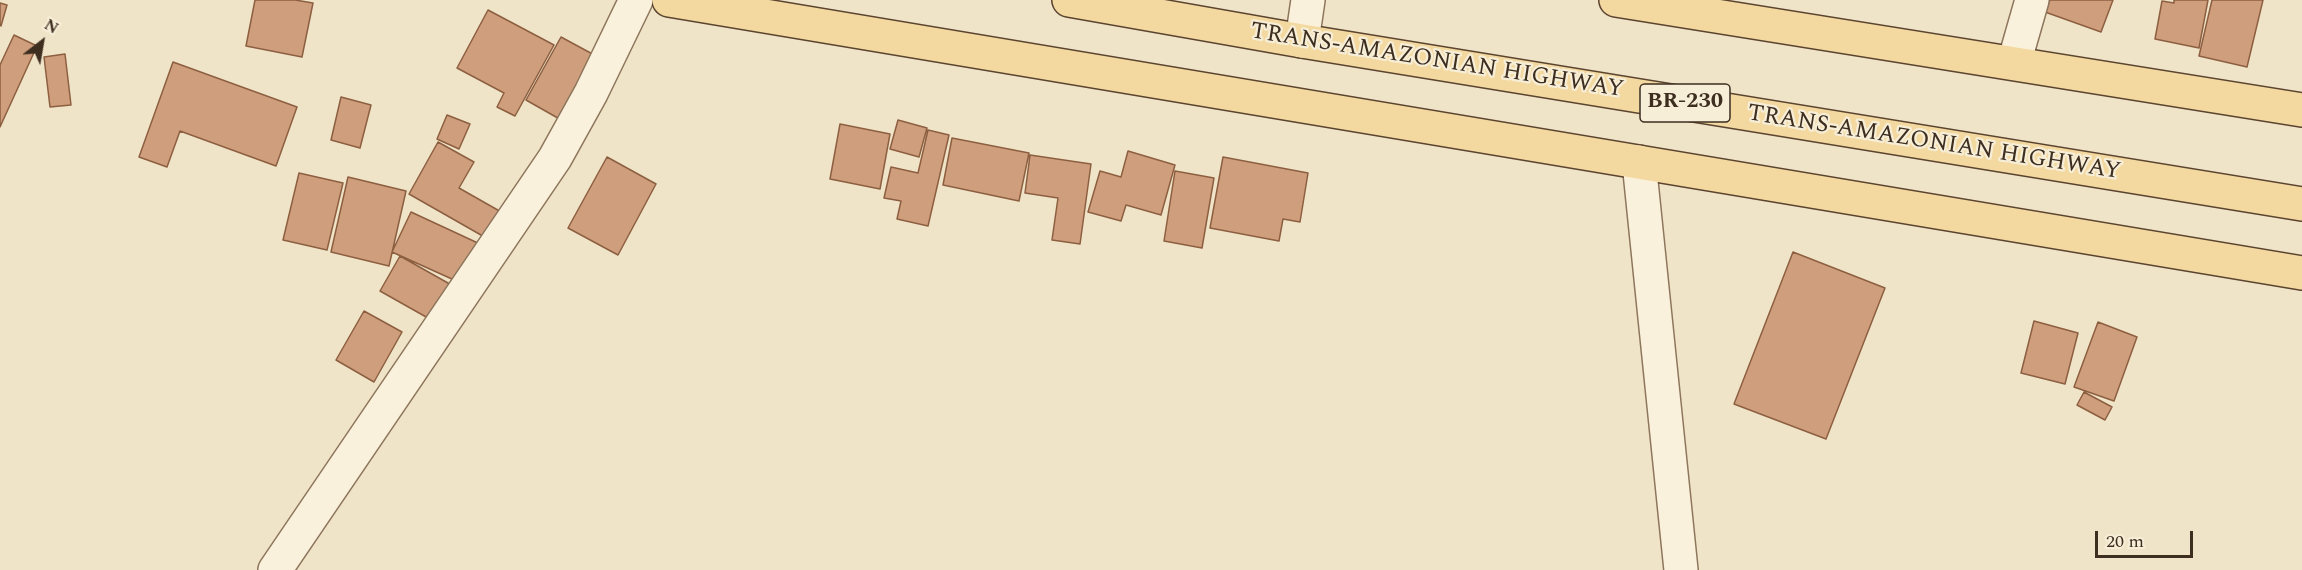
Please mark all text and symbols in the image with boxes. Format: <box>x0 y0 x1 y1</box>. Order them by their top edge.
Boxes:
north arrow <box>12 12 72 72</box>
text: N <box>39 13 63 40</box>
street label: TRANS-AMAZONIAN HIGHWAY <box>1248 18 1626 106</box>
road number: BR-230 <box>1640 84 1730 122</box>
street label: TRANS-AMAZONIAN HIGHWAY <box>1745 100 2123 188</box>
scale bar <box>2098 519 2196 557</box>
text: 20 m <box>2106 528 2144 555</box>

